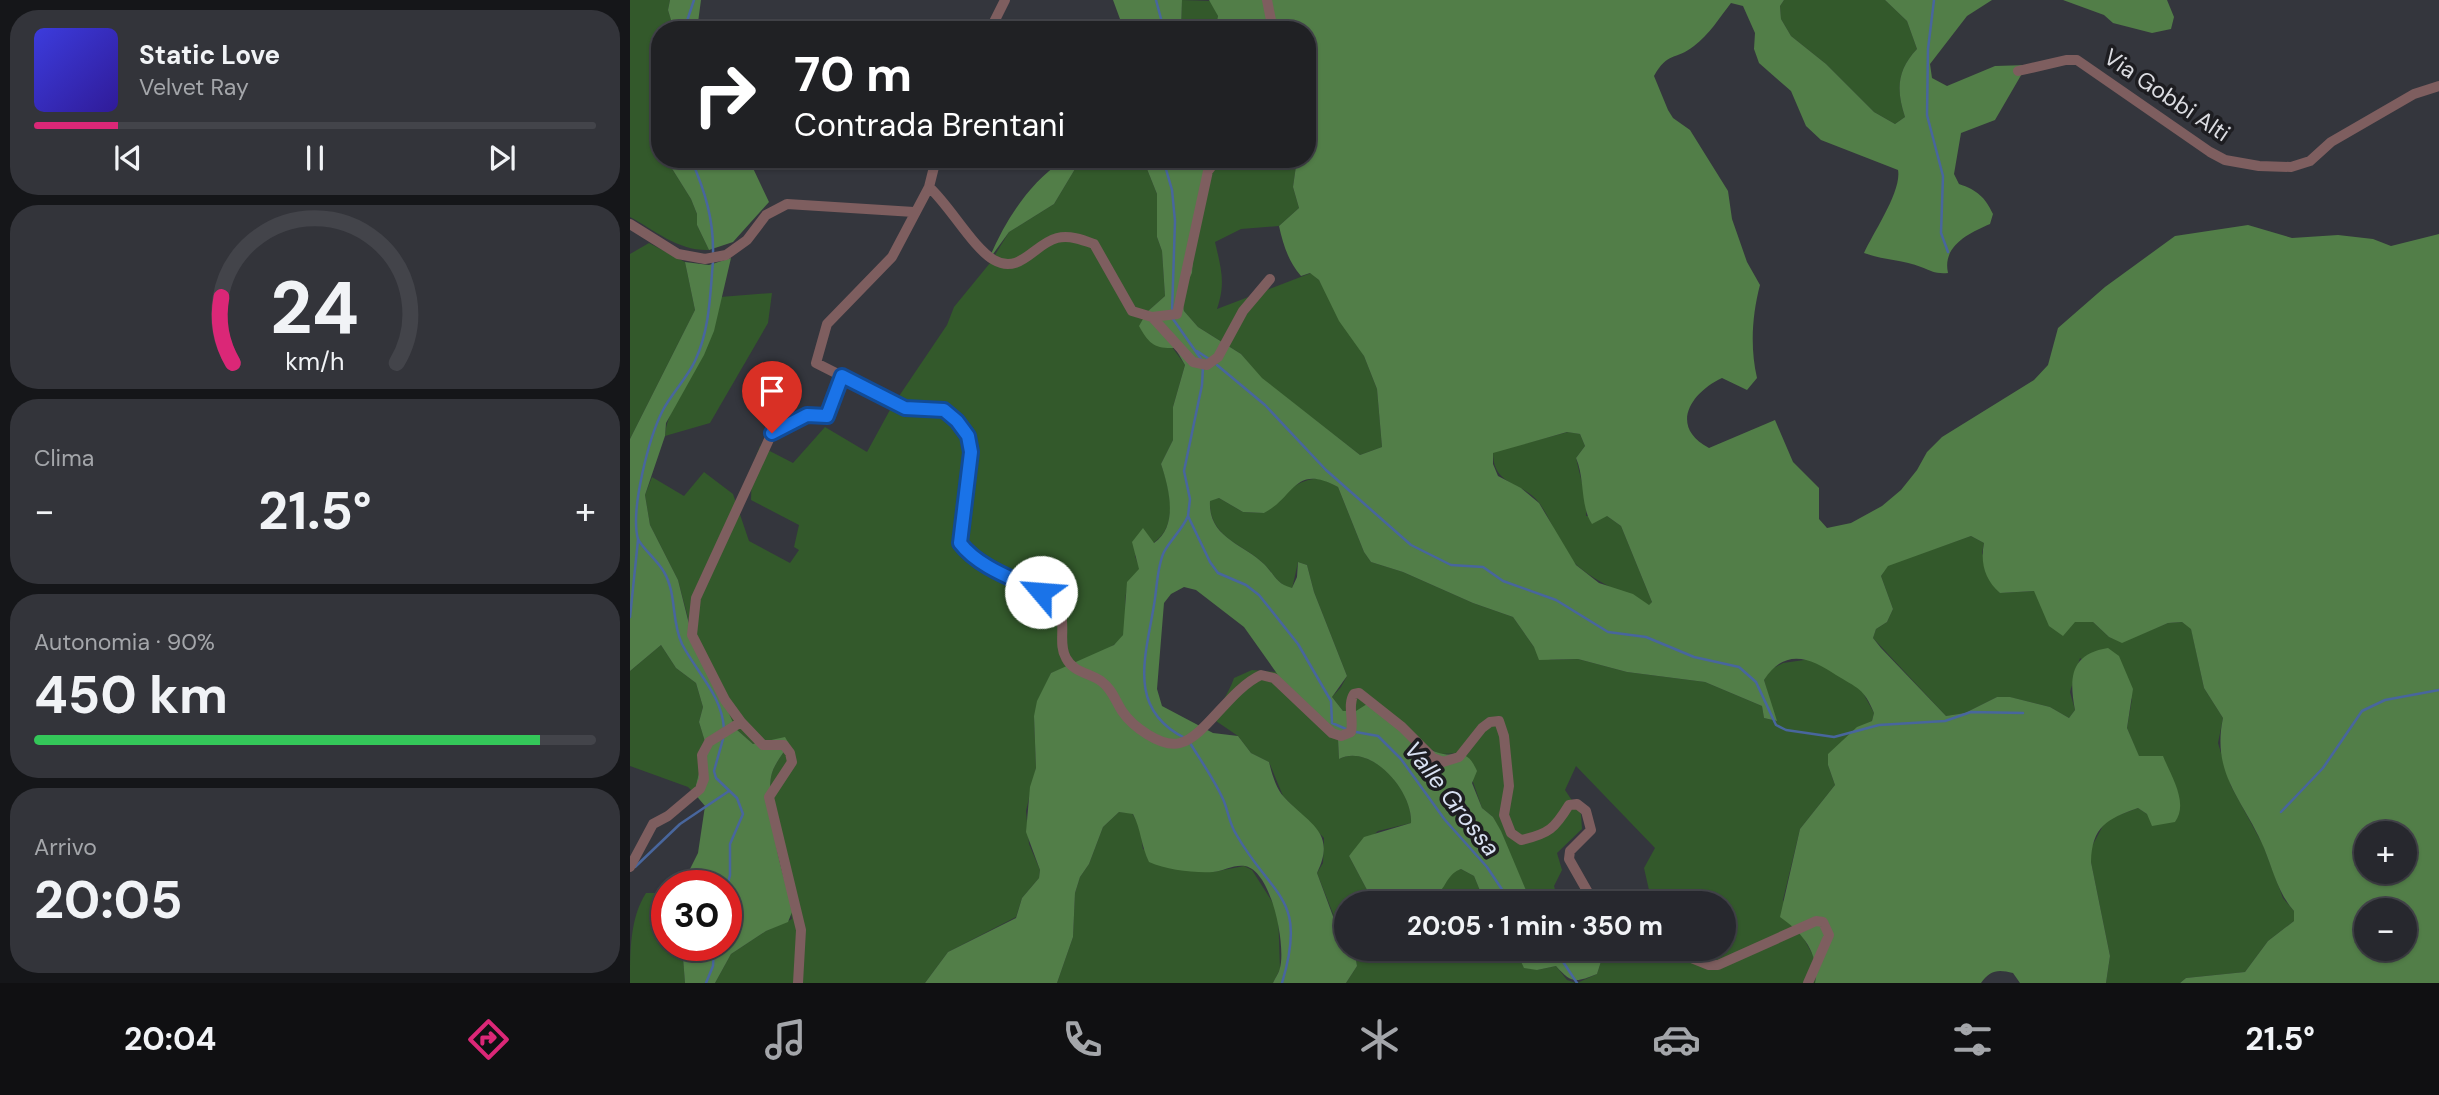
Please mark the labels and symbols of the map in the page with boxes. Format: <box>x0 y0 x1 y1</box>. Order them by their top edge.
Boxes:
street label: Via Gobbi Alti <box>2098 42 2236 148</box>
pin <box>742 361 802 433</box>
position arrow <box>1004 555 1078 629</box>
water label: Valle Grossa <box>1398 735 1507 863</box>
speed limit sign: 30 <box>651 870 742 961</box>

